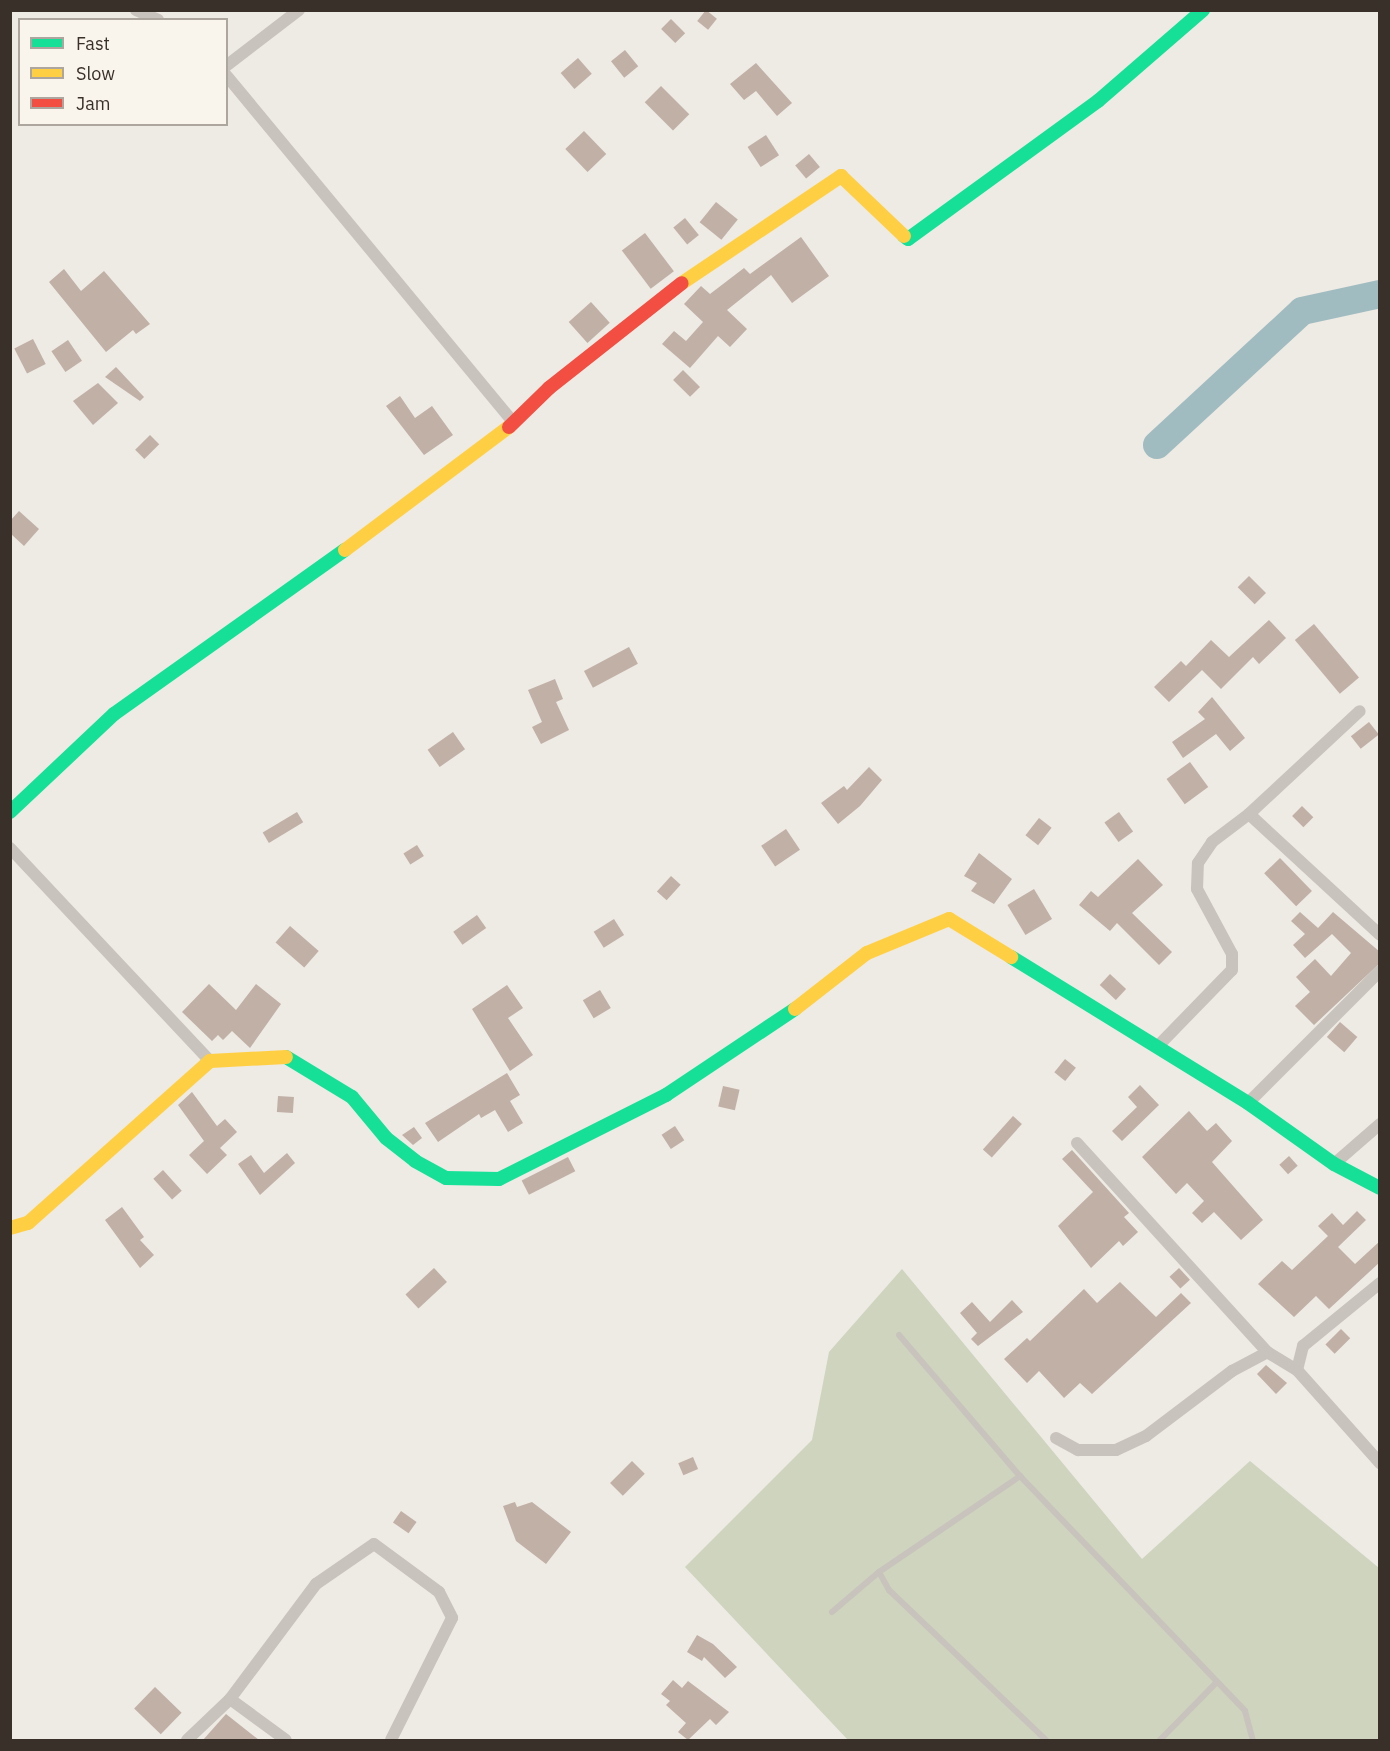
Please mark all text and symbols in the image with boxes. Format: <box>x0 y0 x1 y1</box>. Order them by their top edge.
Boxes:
legend <box>18 18 228 126</box>
text: Fast <box>76 32 110 55</box>
text: Slow <box>76 62 115 85</box>
text: Jam <box>76 92 111 115</box>

